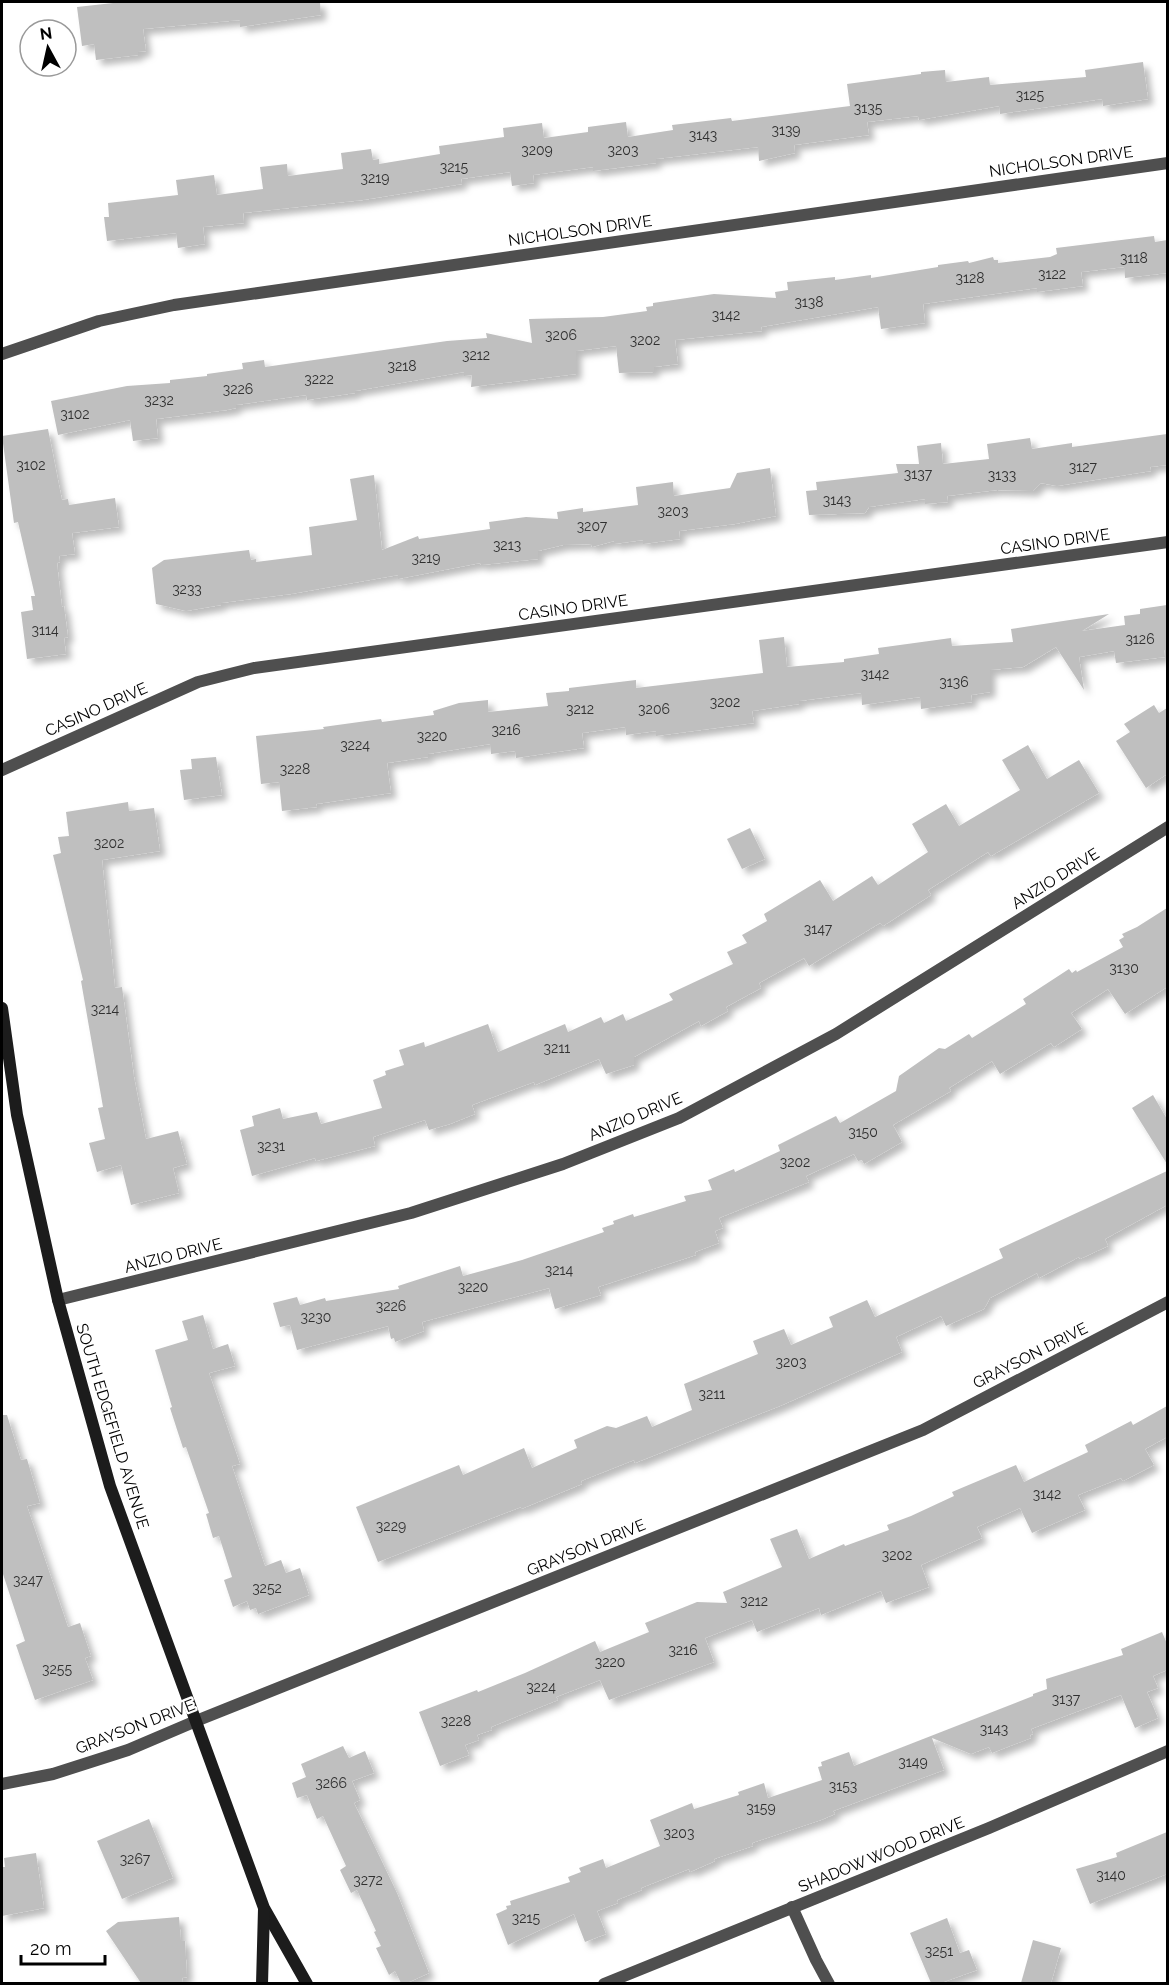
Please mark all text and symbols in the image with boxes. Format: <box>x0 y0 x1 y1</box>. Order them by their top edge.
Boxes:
north arrow <box>18 18 78 78</box>
text: N <box>39 23 53 44</box>
house number: 3125 <box>1016 87 1045 103</box>
house number: 3135 <box>854 100 883 116</box>
house number: 3139 <box>771 122 801 138</box>
house number: 3143 <box>689 127 717 143</box>
house number: 3209 <box>521 142 553 158</box>
house number: 3203 <box>608 142 638 158</box>
street label: NICHOLSON DRIVE <box>988 142 1134 181</box>
house number: 3215 <box>440 159 469 175</box>
house number: 3219 <box>361 170 389 186</box>
street label: NICHOLSON DRIVE <box>507 211 653 250</box>
house number: 3118 <box>1120 250 1148 266</box>
house number: 3122 <box>1038 266 1066 282</box>
house number: 3128 <box>955 270 985 286</box>
house number: 3138 <box>794 294 824 310</box>
house number: 3142 <box>712 307 740 323</box>
house number: 3206 <box>545 327 577 343</box>
house number: 3202 <box>630 332 660 348</box>
house number: 3212 <box>462 347 490 363</box>
house number: 3218 <box>387 358 417 374</box>
house number: 3222 <box>304 371 334 387</box>
house number: 3226 <box>223 381 253 397</box>
house number: 3232 <box>144 392 174 408</box>
house number: 3102 <box>60 406 90 422</box>
house number: 3102 <box>16 457 46 473</box>
house number: 3127 <box>1069 459 1098 475</box>
house number: 3137 <box>904 466 933 482</box>
house number: 3133 <box>988 467 1016 483</box>
house number: 3143 <box>823 492 851 508</box>
house number: 3203 <box>658 503 688 519</box>
house number: 3207 <box>577 518 608 534</box>
street label: CASINO DRIVE <box>999 524 1111 559</box>
house number: 3213 <box>493 537 521 553</box>
house number: 3219 <box>412 550 440 566</box>
house number: 3233 <box>172 581 202 597</box>
street label: CASINO DRIVE <box>517 590 629 625</box>
house number: 3114 <box>31 622 59 638</box>
house number: 3126 <box>1125 631 1155 647</box>
house number: 3142 <box>861 666 889 682</box>
house number: 3136 <box>939 674 969 690</box>
street label: CASINO DRIVE <box>42 678 151 741</box>
house number: 3202 <box>710 694 740 710</box>
house number: 3212 <box>566 701 594 717</box>
house number: 3206 <box>638 701 670 717</box>
house number: 3216 <box>491 722 521 738</box>
house number: 3220 <box>417 728 447 744</box>
house number: 3224 <box>340 737 370 753</box>
house number: 3228 <box>280 761 310 777</box>
house number: 3202 <box>94 835 124 851</box>
street label: ANZIO DRIVE <box>1008 844 1103 913</box>
house number: 3147 <box>804 921 833 937</box>
house number: 3130 <box>1109 960 1139 976</box>
house number: 3214 <box>91 1001 120 1017</box>
house number: 3211 <box>544 1040 570 1056</box>
street label: ANZIO DRIVE <box>586 1088 685 1145</box>
house number: 3150 <box>848 1124 878 1140</box>
house number: 3231 <box>257 1138 285 1154</box>
house number: 3202 <box>780 1154 810 1170</box>
street label: ANZIO DRIVE <box>122 1234 224 1277</box>
house number: 3214 <box>545 1262 574 1278</box>
house number: 3220 <box>458 1279 488 1295</box>
house number: 3226 <box>376 1298 406 1314</box>
house number: 3230 <box>301 1309 331 1325</box>
street label: GRAYSON DRIVE <box>970 1318 1091 1393</box>
street label: SOUTH EDGEFIELD AVENUE <box>72 1321 153 1531</box>
house number: 3203 <box>776 1354 806 1370</box>
house number: 3211 <box>699 1386 725 1402</box>
house number: 3142 <box>1033 1486 1061 1502</box>
street label: GRAYSON DRIVE <box>524 1515 648 1580</box>
house number: 3229 <box>376 1518 406 1534</box>
house number: 3202 <box>882 1547 912 1563</box>
house number: 3247 <box>13 1572 43 1588</box>
house number: 3252 <box>252 1580 282 1596</box>
house number: 3212 <box>740 1593 768 1609</box>
house number: 3216 <box>668 1642 698 1658</box>
house number: 3220 <box>595 1654 625 1670</box>
house number: 3255 <box>42 1661 72 1677</box>
house number: 3224 <box>526 1679 556 1695</box>
house number: 3137 <box>1052 1691 1081 1707</box>
street label: GRAYSON DRIVE <box>73 1695 198 1758</box>
house number: 3228 <box>441 1713 471 1729</box>
house number: 3143 <box>980 1721 1008 1737</box>
house number: 3149 <box>898 1754 928 1770</box>
house number: 3266 <box>315 1775 347 1791</box>
house number: 3153 <box>829 1778 857 1794</box>
house number: 3159 <box>746 1800 776 1816</box>
street label: SHADOW WOOD DRIVE <box>795 1812 967 1897</box>
house number: 3203 <box>664 1825 694 1841</box>
house number: 3267 <box>120 1851 151 1867</box>
house number: 3140 <box>1096 1867 1126 1883</box>
house number: 3272 <box>353 1872 383 1888</box>
house number: 3215 <box>512 1910 541 1926</box>
scale bar <box>21 1928 105 1966</box>
text: 20 m <box>30 1938 72 1959</box>
house number: 3251 <box>925 1943 953 1959</box>

